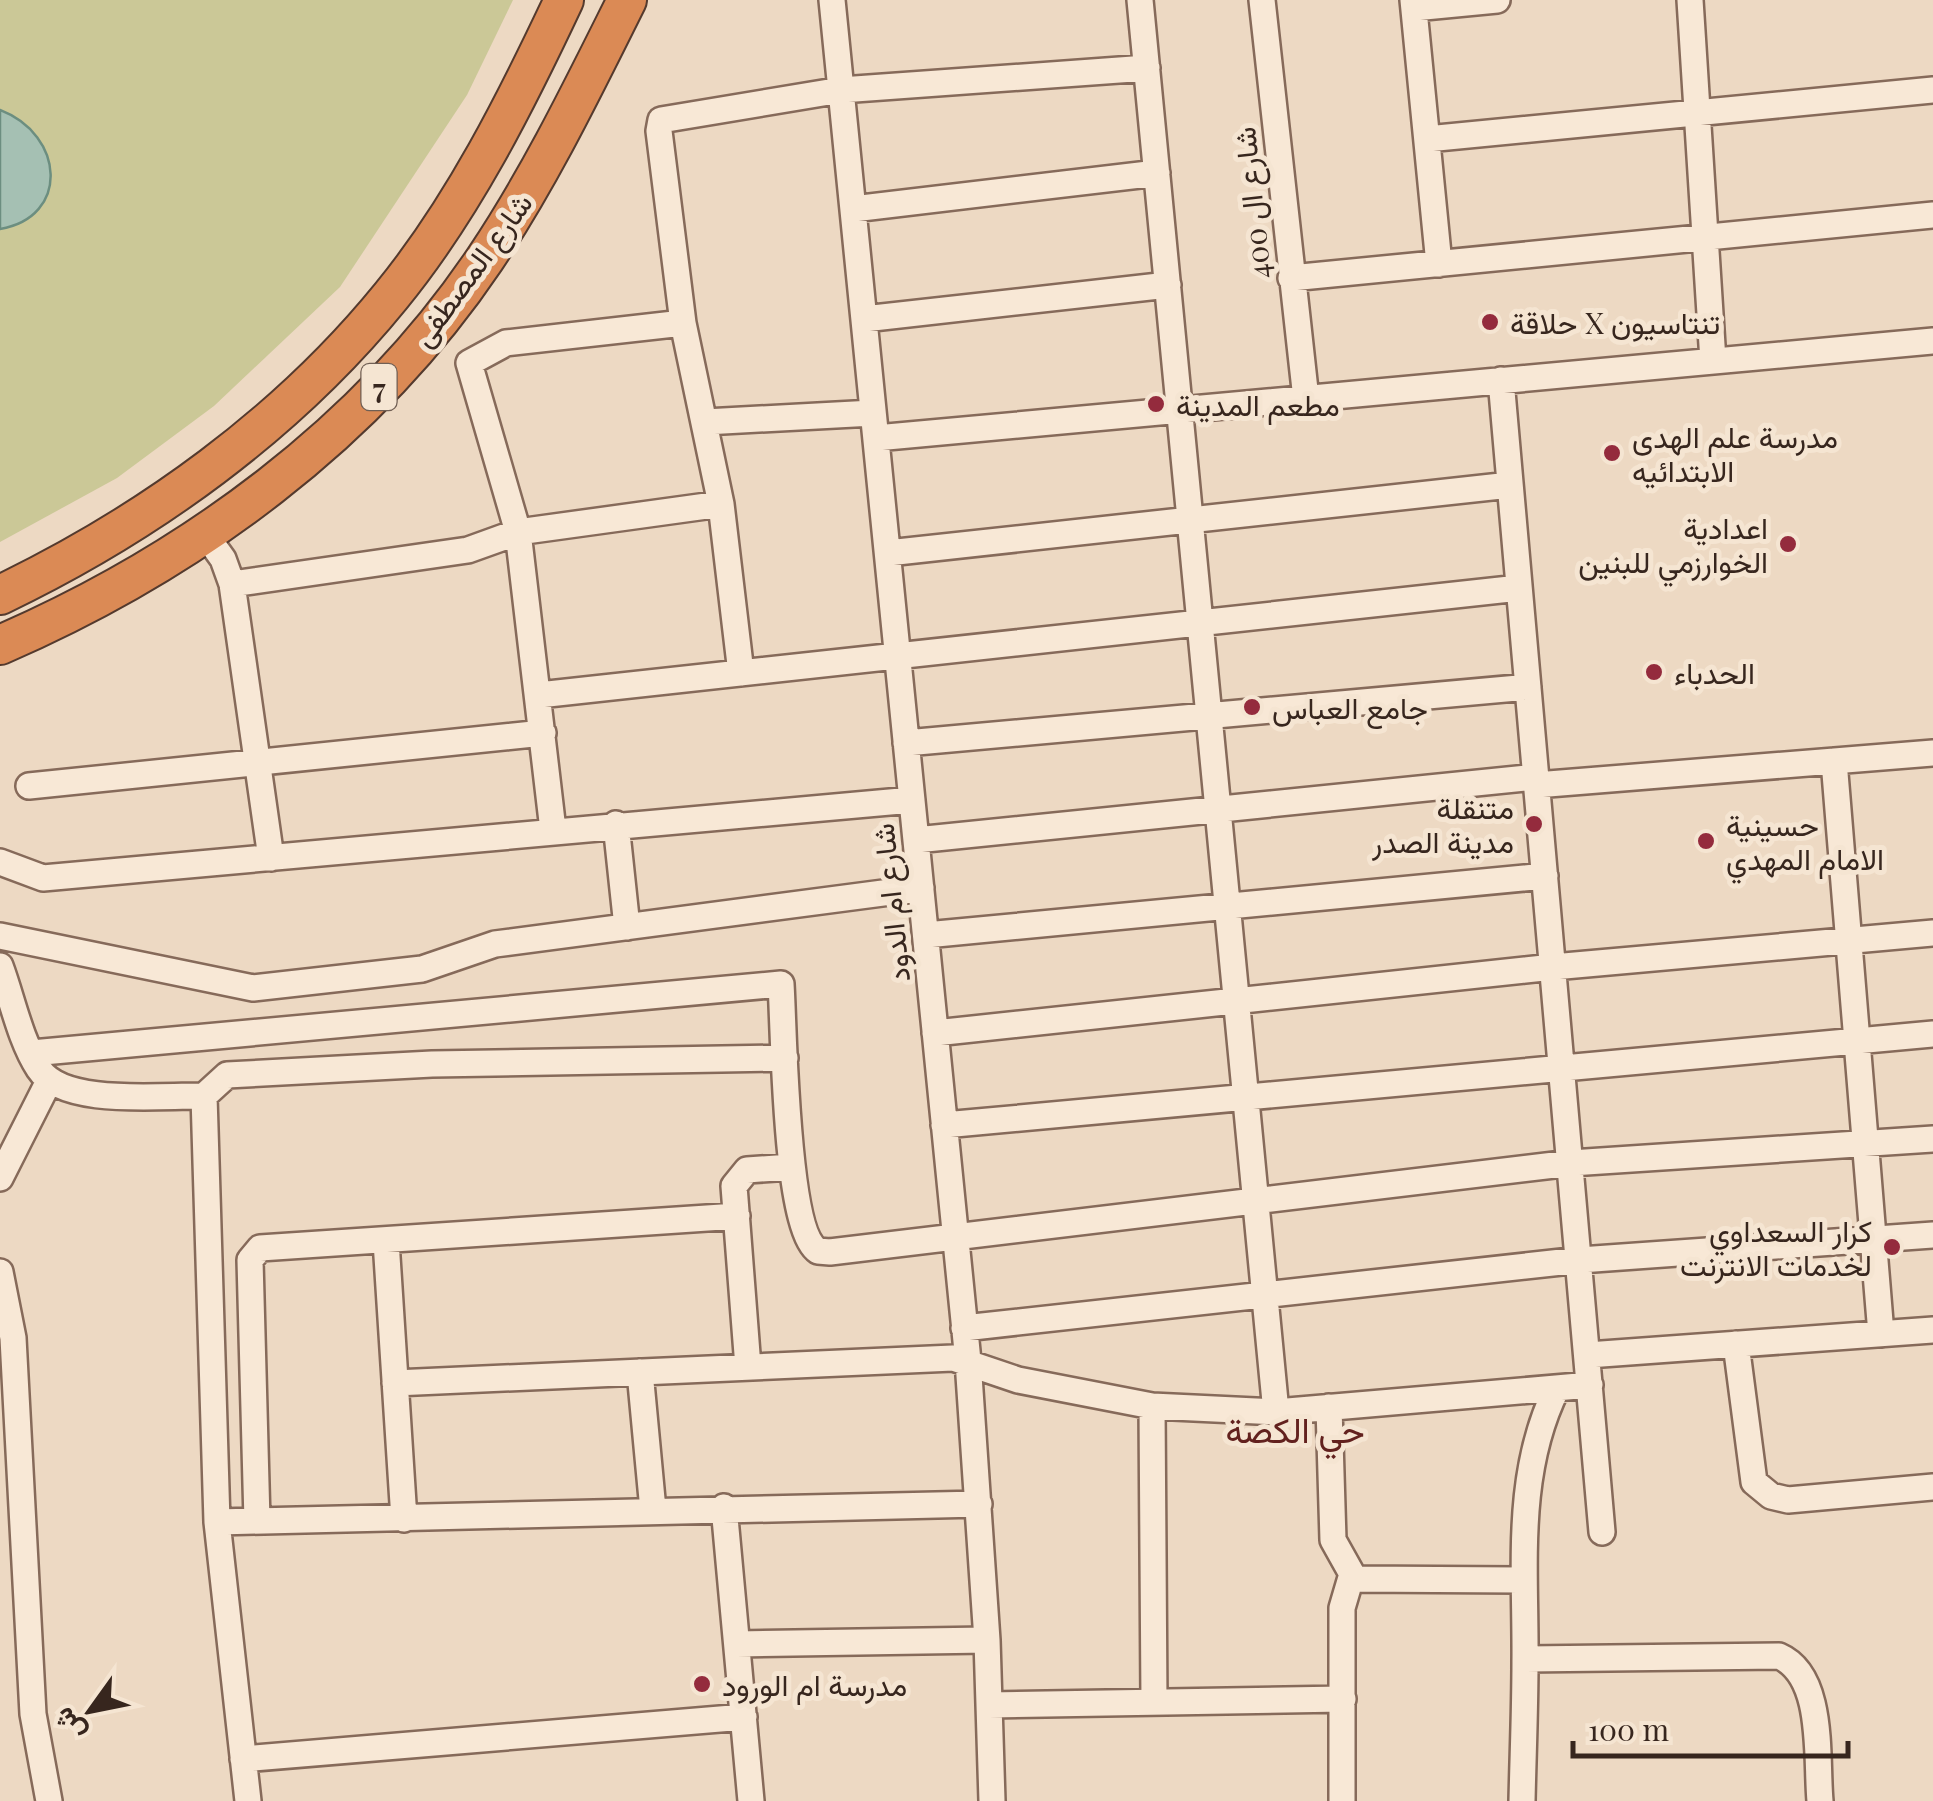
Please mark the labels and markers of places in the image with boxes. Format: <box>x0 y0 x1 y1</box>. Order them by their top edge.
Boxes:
place label: حلاقة X تنتاسيون <box>1510 302 1720 342</box>
marker: حلاقة X تنتاسيون <box>1479 311 1501 333</box>
place label: مطعم المدينة <box>1176 384 1340 425</box>
marker: مطعم المدينة <box>1145 393 1167 415</box>
place label: مدرسة علم الهدى الابتدائيه <box>1632 416 1838 490</box>
marker: مدرسة علم الهدى الابتدائيه <box>1601 442 1623 464</box>
place label: اعدادية الخوارزمي للبنين <box>1578 507 1768 587</box>
marker: اعدادية الخوارزمي للبنين <box>1777 533 1799 555</box>
place label: الحدباء <box>1674 652 1755 692</box>
marker: الحدباء <box>1643 661 1665 683</box>
place label: جامع العباس <box>1272 687 1428 729</box>
marker: جامع العباس <box>1241 696 1263 718</box>
place label: متنقلة مدينة الصدر <box>1371 787 1514 861</box>
place label: حسينية الامام المهدي <box>1726 804 1884 884</box>
marker: متنقلة مدينة الصدر <box>1523 813 1545 835</box>
marker: حسينية الامام المهدي <box>1695 830 1717 852</box>
place label: كرار السعداوي لخدمات الانترنت <box>1680 1210 1872 1284</box>
marker: كرار السعداوي لخدمات الانترنت <box>1881 1236 1903 1258</box>
place label: مدرسة ام الورود <box>722 1664 907 1705</box>
marker: مدرسة ام الورود <box>691 1673 713 1695</box>

